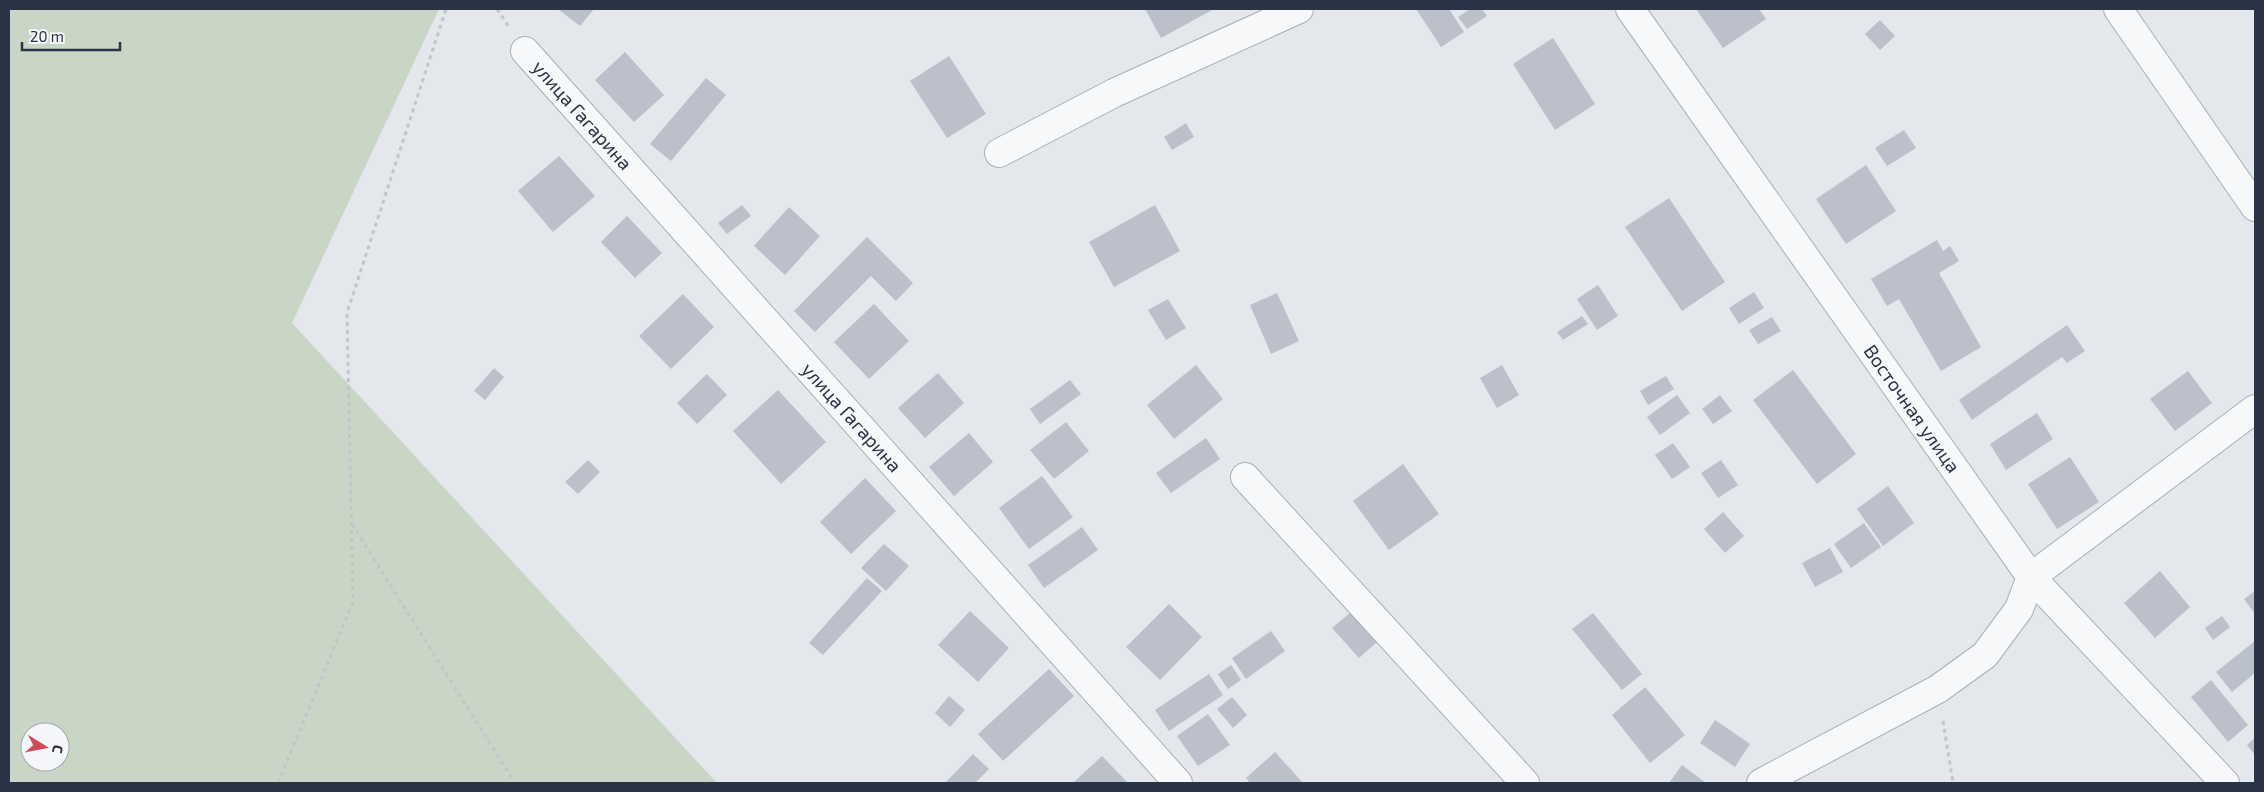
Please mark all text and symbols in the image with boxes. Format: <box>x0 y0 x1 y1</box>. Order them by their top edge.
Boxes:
scale bar <box>22 20 120 52</box>
text: 20 m <box>30 27 64 45</box>
street label: улица Гагарина <box>527 55 637 174</box>
street label: Восточная улица <box>1859 340 1965 477</box>
street label: улица Гагарина <box>797 358 907 476</box>
north arrow <box>20 722 70 772</box>
text: С <box>49 744 67 755</box>

